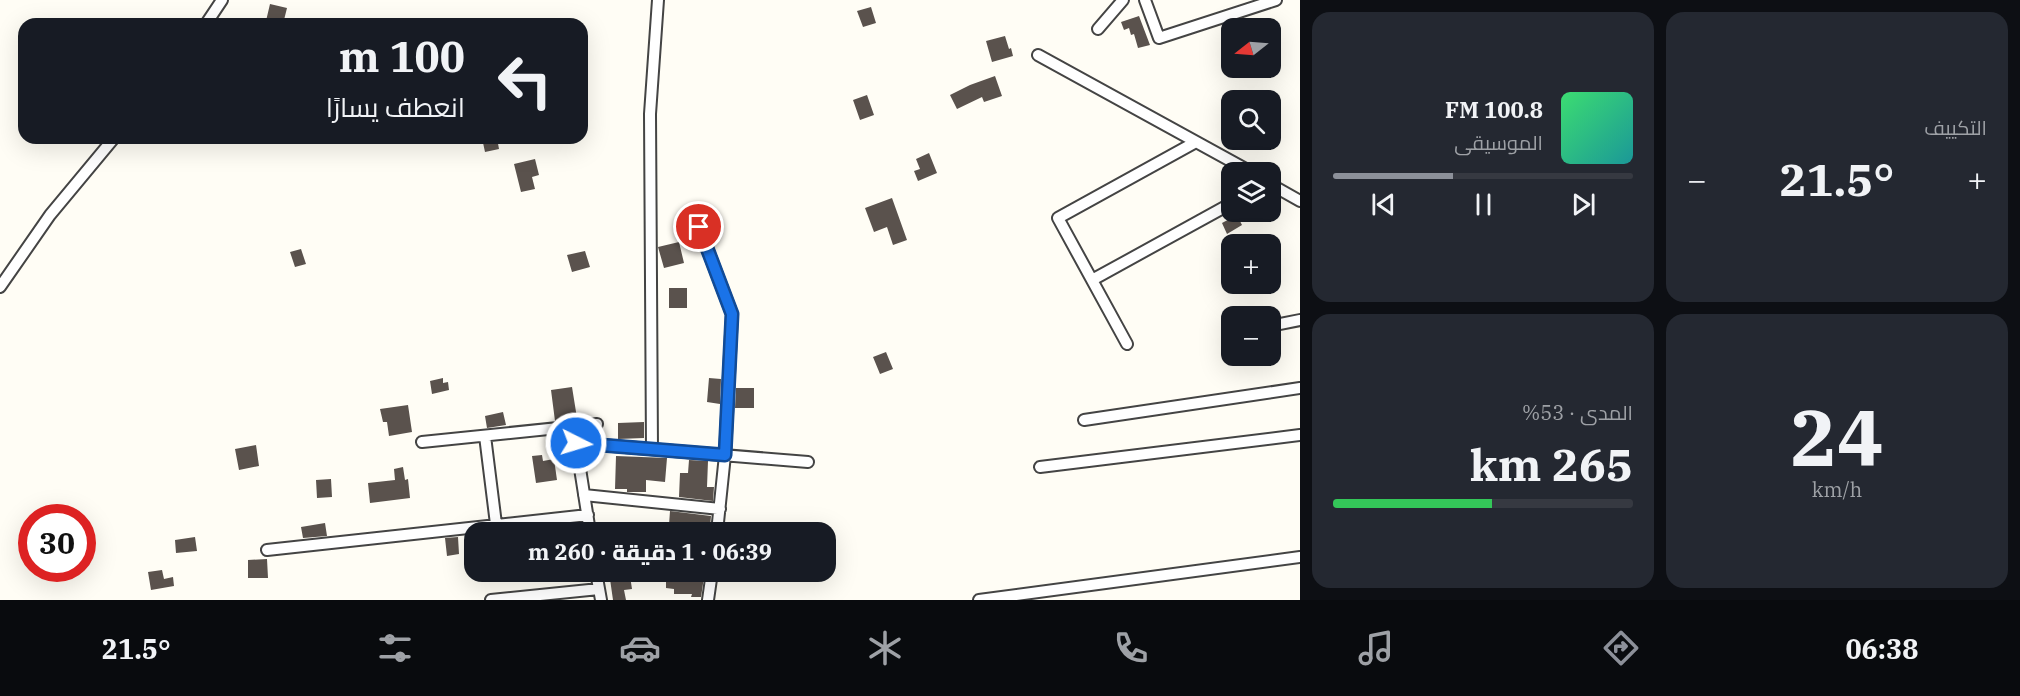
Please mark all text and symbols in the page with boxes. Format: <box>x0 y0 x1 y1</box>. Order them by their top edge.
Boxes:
north arrow <box>1221 18 1281 78</box>
map controls <box>1221 18 1281 366</box>
text: 100 m <box>339 29 465 84</box>
icon: left <box>486 42 564 120</box>
text: انعطف يسارًا <box>326 89 465 124</box>
button: search <box>1221 90 1281 150</box>
text: 100.8 FM <box>1445 95 1543 124</box>
text: التكييف <box>1924 114 1987 141</box>
text: الموسيقى <box>1454 129 1543 156</box>
text: 21.5° <box>1780 150 1894 208</box>
text: − <box>1687 158 1707 201</box>
text: + <box>1967 158 1987 201</box>
button: layers <box>1221 162 1281 222</box>
icon: previous <box>1367 188 1400 221</box>
icon: pause <box>1467 188 1500 221</box>
icon: next <box>1567 188 1600 221</box>
pin <box>673 201 724 252</box>
icon: arrive <box>682 210 715 243</box>
button: + <box>1221 234 1281 294</box>
button: − <box>1221 306 1281 366</box>
text: 24 <box>1790 386 1884 487</box>
text: المدى · 53% <box>1522 399 1633 426</box>
position arrow <box>544 411 608 475</box>
text: 265 km <box>1470 435 1633 493</box>
text: km/h <box>1812 476 1862 503</box>
speed limit sign: 30 <box>18 504 96 582</box>
text: 06:39 · 1 دقيقة · 260 m <box>528 537 772 566</box>
icon: filters <box>374 627 416 669</box>
icon: car <box>619 627 661 669</box>
icon: climate <box>864 627 906 669</box>
icon: phone <box>1110 627 1152 669</box>
icon: music <box>1355 627 1397 669</box>
icon: directions <box>1600 627 1642 669</box>
text: 21.5° <box>102 631 171 666</box>
text: 06:38 <box>1845 631 1918 666</box>

